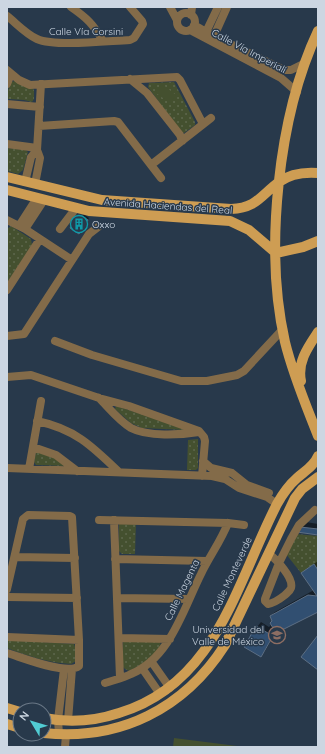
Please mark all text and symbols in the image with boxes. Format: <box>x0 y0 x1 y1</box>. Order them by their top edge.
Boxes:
street label: Calle Vía Corsini <box>49 25 123 38</box>
street label: Calle Vía Imperiali <box>209 26 289 76</box>
street label: Avenida Haciendas del Real <box>103 195 233 217</box>
building icon: Oxxo <box>69 214 89 234</box>
place label: Oxxo <box>92 218 115 231</box>
street label: Calle Monteverde <box>209 534 255 613</box>
street label: Calle Magenta <box>162 557 202 623</box>
place label: Universidad del Valle de México <box>192 623 264 648</box>
school or university icon: Universidad del Valle de México <box>267 625 287 645</box>
north arrow <box>12 702 52 742</box>
text: N <box>16 708 32 723</box>

